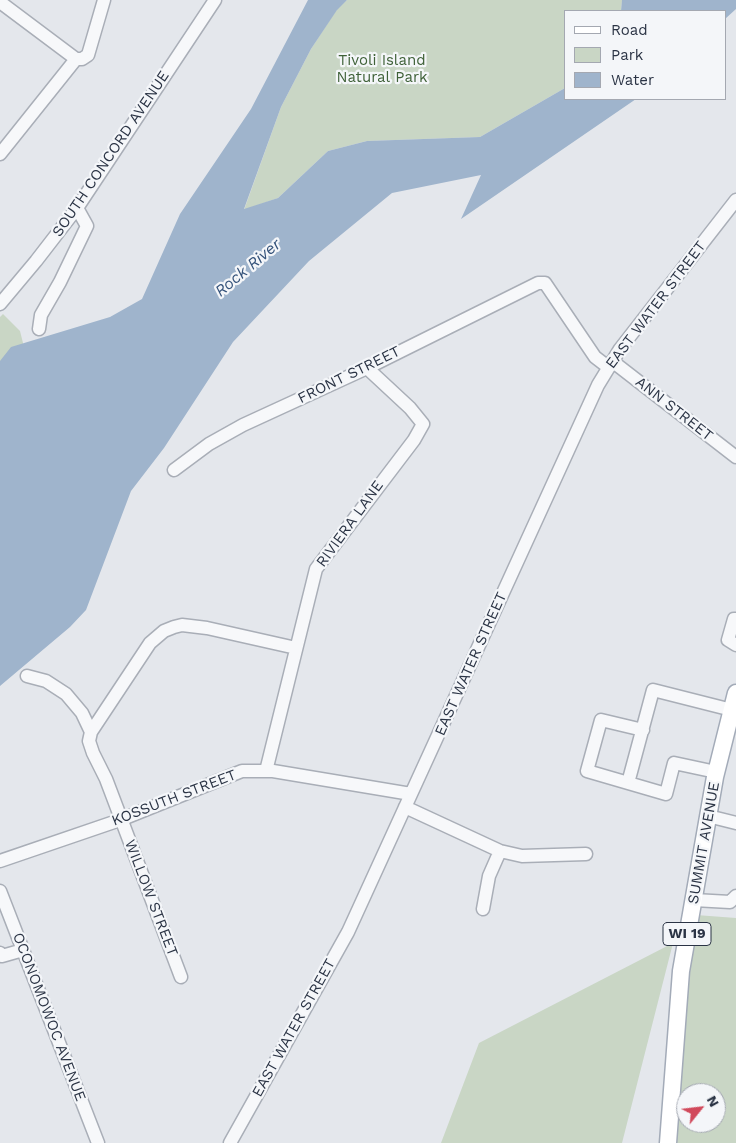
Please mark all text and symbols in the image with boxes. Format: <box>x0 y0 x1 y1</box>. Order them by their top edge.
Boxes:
legend <box>564 10 726 100</box>
text: Road <box>611 21 648 39</box>
text: Park <box>611 46 643 64</box>
park label: Tivoli Island Natural Park <box>336 52 428 87</box>
street label: SOUTH CONCORD AVENUE <box>49 68 173 240</box>
text: Water <box>611 71 654 89</box>
water label: Rock River <box>211 235 285 301</box>
street label: EAST WATER STREET <box>602 238 710 372</box>
street label: FRONT STREET <box>295 342 403 408</box>
street label: ANN STREET <box>632 373 716 445</box>
street label: RIVIERA LANE <box>313 477 387 571</box>
street label: EAST WATER STREET <box>431 589 511 739</box>
street label: KOSSUTH STREET <box>109 766 239 830</box>
street label: SUMMIT AVENUE <box>684 780 724 906</box>
street label: WILLOW STREET <box>120 837 182 959</box>
road number: WI 19 <box>663 922 711 946</box>
street label: OCONOMOWOC AVENUE <box>8 930 90 1104</box>
street label: EAST WATER STREET <box>249 956 339 1100</box>
north arrow <box>676 1083 726 1133</box>
text: N <box>704 1093 723 1110</box>

